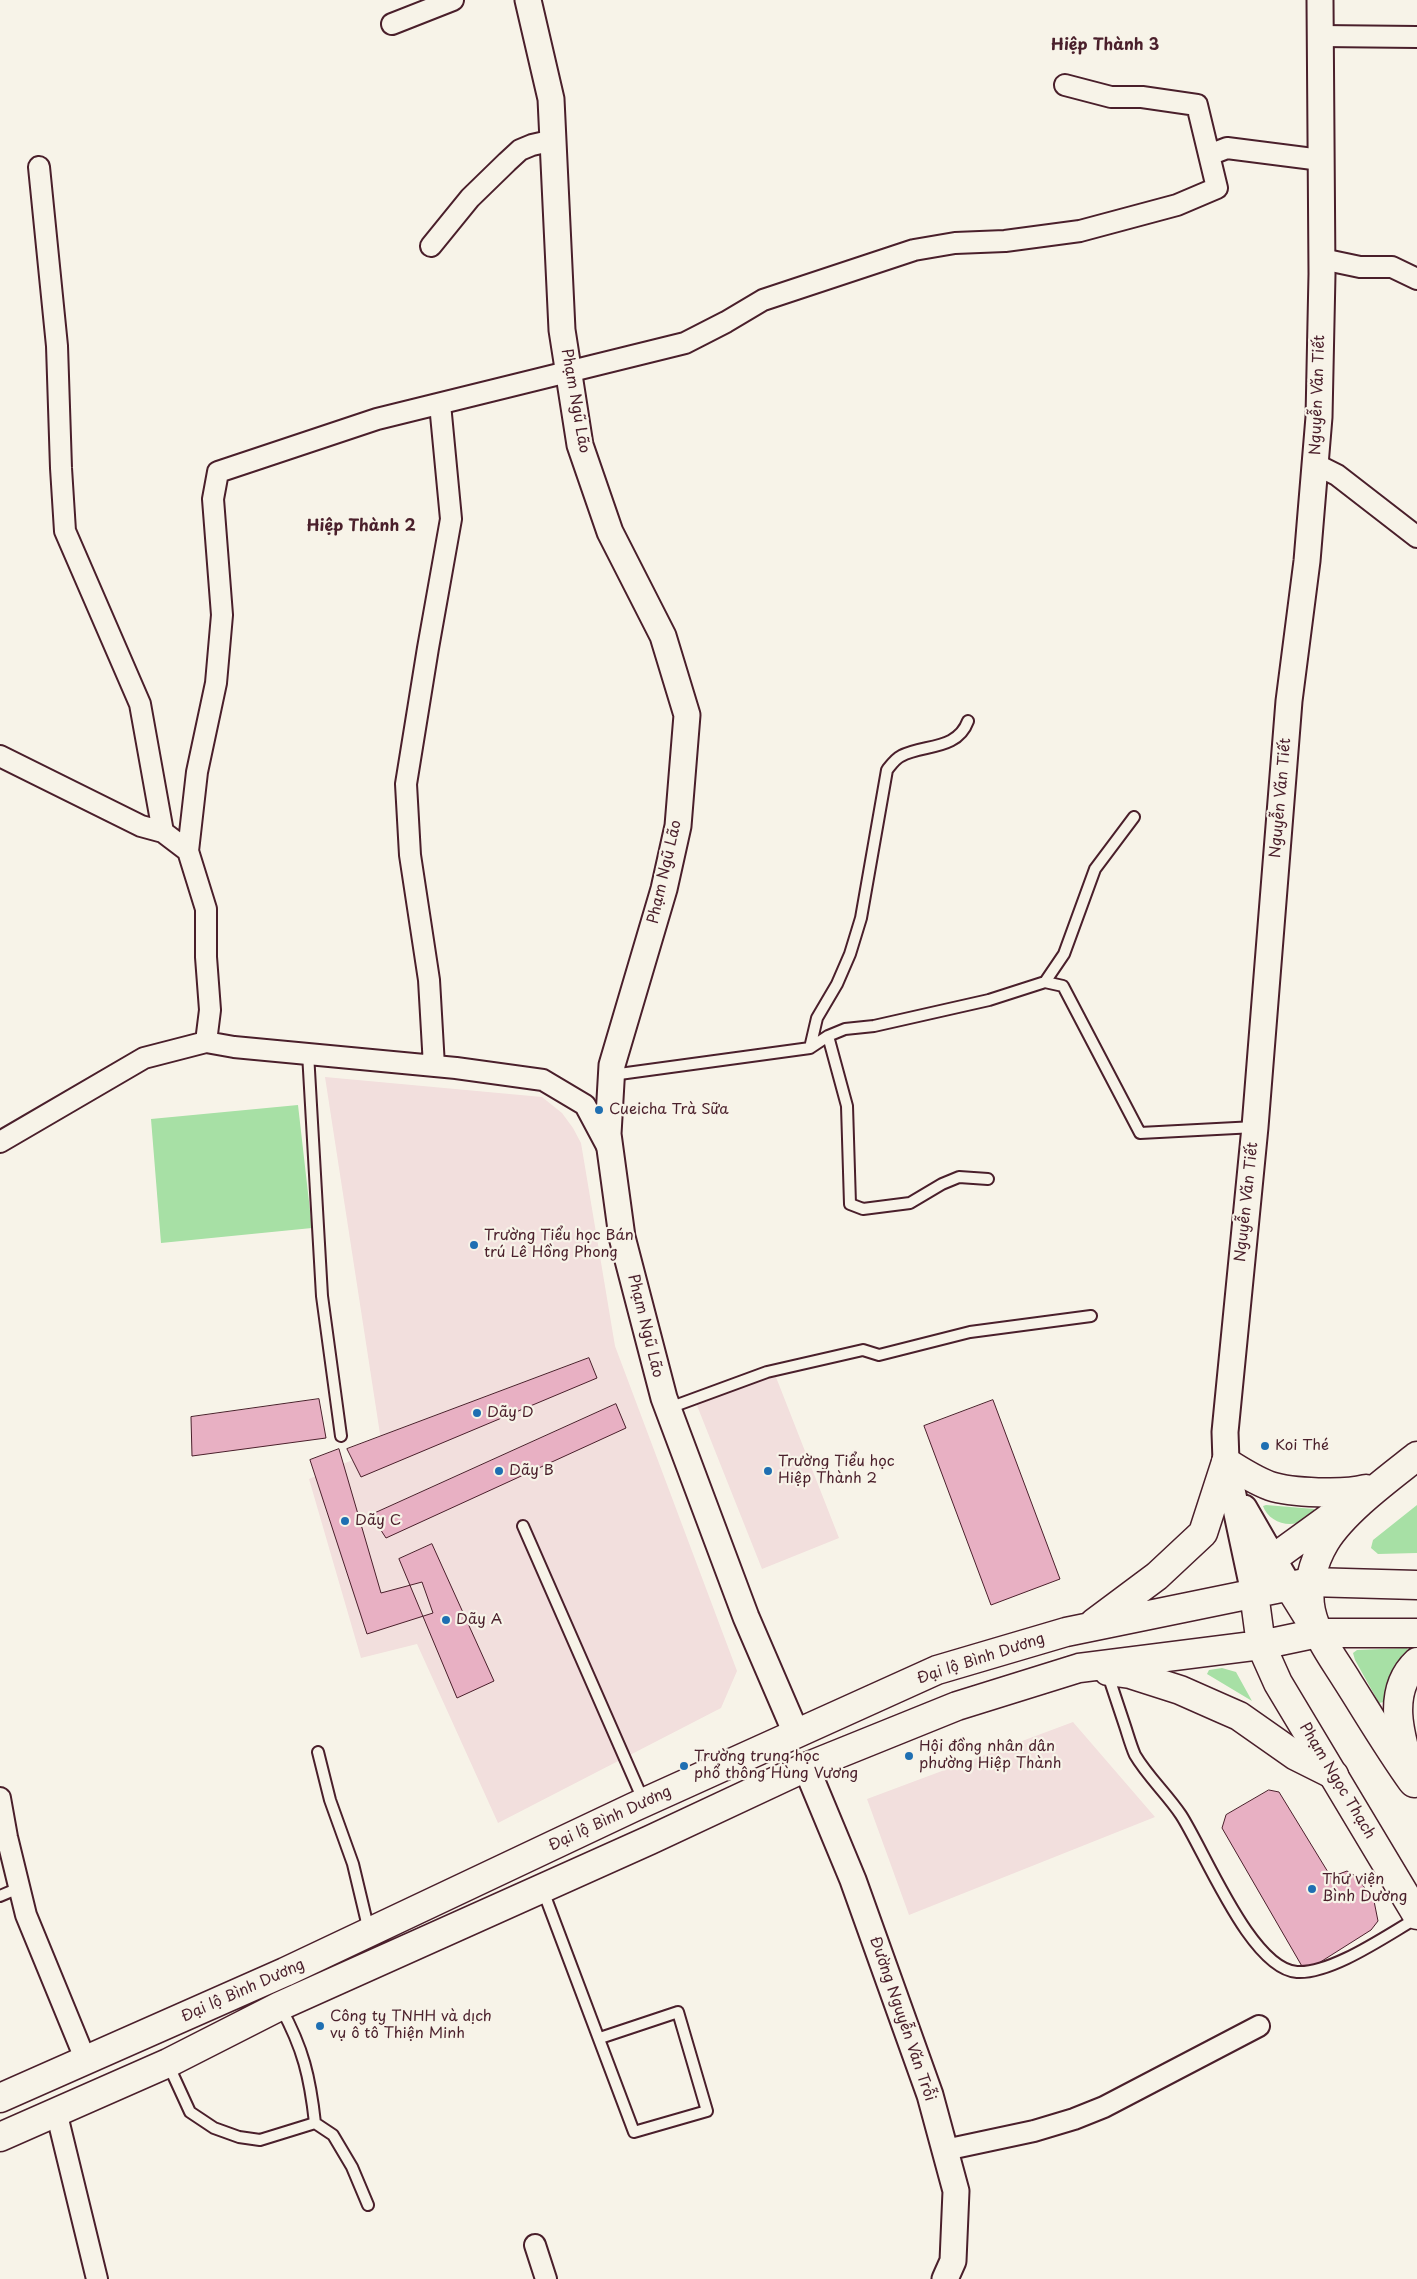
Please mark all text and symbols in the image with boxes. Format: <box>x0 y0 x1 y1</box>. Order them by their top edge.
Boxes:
district label: Hiệp Thành 3 <box>1051 36 1159 56</box>
street label: Nguyễn Văn Tiết <box>1307 335 1329 455</box>
street label: Phạm Ngũ Lão <box>557 347 593 455</box>
district label: Hiệp Thành 2 <box>306 517 416 537</box>
street label: Nguyễn Văn Tiết <box>1267 737 1295 859</box>
street label: Phạm Ngũ Lão <box>644 818 686 926</box>
place label: Cueicha Trà Sữa <box>609 1101 729 1119</box>
marker: Cueicha Trà Sữa <box>593 1104 605 1116</box>
street label: Nguyễn Văn Tiết <box>1232 1141 1262 1263</box>
place label: Trường Tiểu học Bán trú Lê Hồng Phong <box>484 1227 634 1262</box>
marker: Trường Tiểu học Bán trú Lê Hồng Phong <box>468 1239 480 1251</box>
street label: Phạm Ngũ Lão <box>623 1273 667 1379</box>
place label: Dãy D <box>487 1404 534 1422</box>
marker: Dãy D <box>471 1407 483 1419</box>
place label: Koi Thé <box>1275 1437 1329 1455</box>
marker: Koi Thé <box>1259 1440 1271 1452</box>
place label: Trường Tiểu học Hiệp Thành 2 <box>778 1453 895 1488</box>
place label: Dãy B <box>509 1462 554 1480</box>
marker: Dãy B <box>493 1465 505 1477</box>
marker: Trường Tiểu học Hiệp Thành 2 <box>762 1465 774 1477</box>
place label: Dãy C <box>355 1512 401 1530</box>
marker: Dãy C <box>339 1515 351 1527</box>
place label: Dãy A <box>456 1611 502 1629</box>
marker: Dãy A <box>440 1614 452 1626</box>
street label: Đại lộ Bình Dương <box>915 1630 1047 1688</box>
street label: Phạm Ngọc Thạch <box>1295 1720 1379 1842</box>
place label: Hội đồng nhân dân phường Hiệp Thành <box>919 1738 1061 1773</box>
place label: Trường trung học phổ thông Hùng Vương <box>694 1748 858 1783</box>
marker: Hội đồng nhân dân phường Hiệp Thành <box>903 1750 915 1762</box>
marker: Trường trung học phổ thông Hùng Vương <box>678 1760 690 1772</box>
street label: Đại lộ Bình Dương <box>546 1783 674 1855</box>
place label: Thư viện Bình Dương <box>1322 1871 1407 1906</box>
marker: Thư viện Bình Dương <box>1306 1883 1318 1895</box>
street label: Đường Nguyễn Văn Trỗi <box>865 1934 939 2104</box>
street label: Đại lộ Bình Dương <box>179 1956 307 2026</box>
place label: Công ty TNHH và dịch vụ ô tô Thiện Minh <box>330 2008 492 2043</box>
marker: Công ty TNHH và dịch vụ ô tô Thiện Minh <box>314 2020 326 2032</box>

